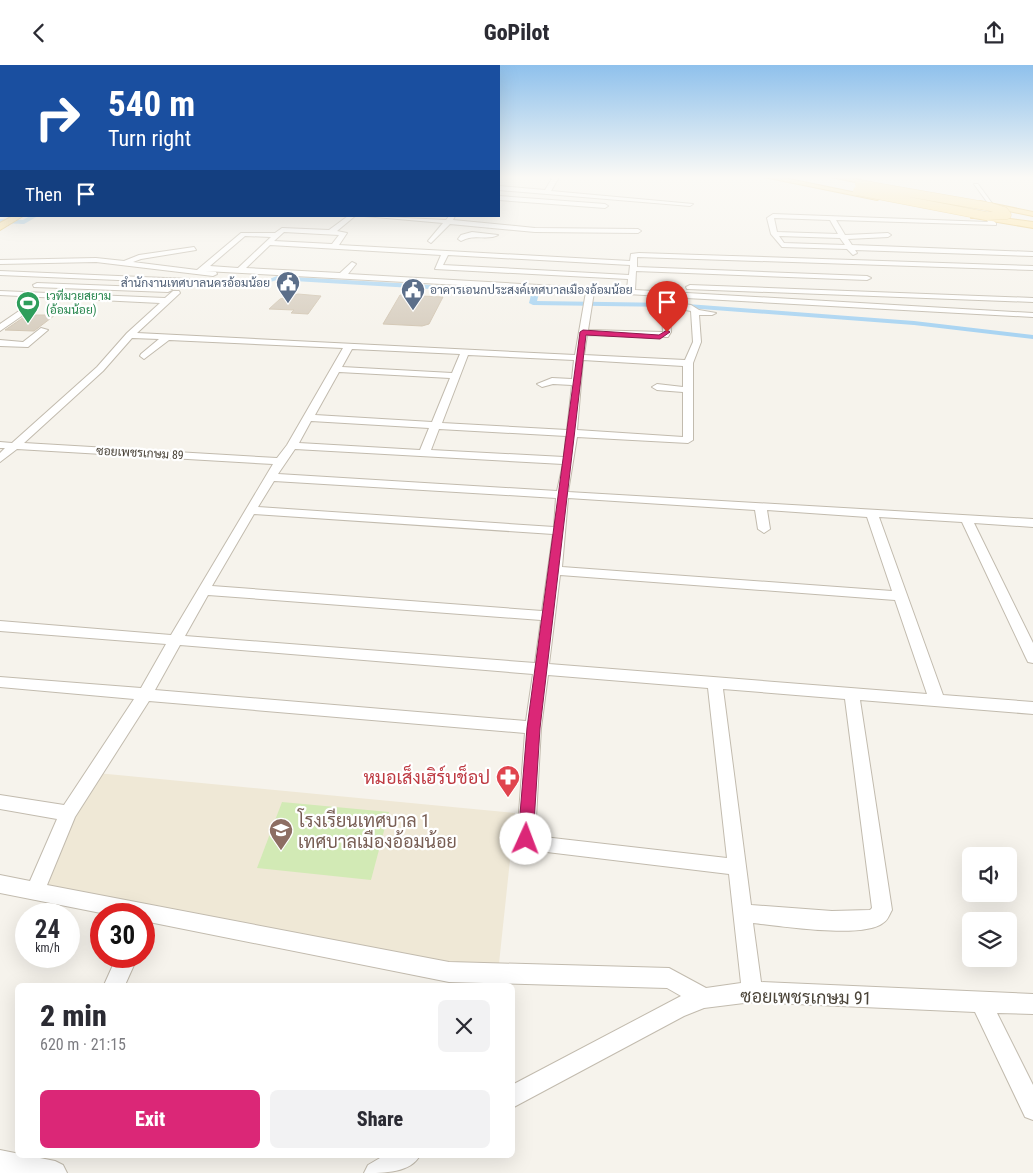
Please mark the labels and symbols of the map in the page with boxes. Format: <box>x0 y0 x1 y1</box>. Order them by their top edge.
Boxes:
public building icon: สำนักงานเทศบาลนครอ้อมน้อย <box>275 270 301 304</box>
place label: สำนักงานเทศบาลนครอ้อมน้อย <box>121 276 270 290</box>
public building icon: อาคารเอนกประสงค์เทศบาลเมืองอ้อมน้อย <box>400 277 426 311</box>
pin <box>646 281 688 332</box>
place label: อาคารเอนกประสงค์เทศบาลเมืองอ้อมน้อย <box>430 282 633 297</box>
place label: เวทีมวยสยาม (อ้อมน้อย) <box>46 288 111 317</box>
sports icon: เวทีมวยสยาม (อ้อมน้อย) <box>15 290 41 324</box>
street label: ซอยเพชรเกษม 89 <box>96 444 184 462</box>
place label: หมอเส็งเฮิร์บช็อป <box>363 764 490 788</box>
pharmacy icon: หมอเส็งเฮิร์บช็อป <box>495 764 521 798</box>
place label: โรงเรียนเทศบาล 1 เทศบาลเมืองอ้อมน้อย <box>297 808 457 852</box>
position arrow <box>499 812 551 864</box>
school or university icon: โรงเรียนเทศบาล 1 เทศบาลเมืองอ้อมน้อย <box>268 817 294 851</box>
speed limit sign: 30 <box>90 903 155 968</box>
street label: ซอยเพชรเกษม 91 <box>740 985 872 1009</box>

